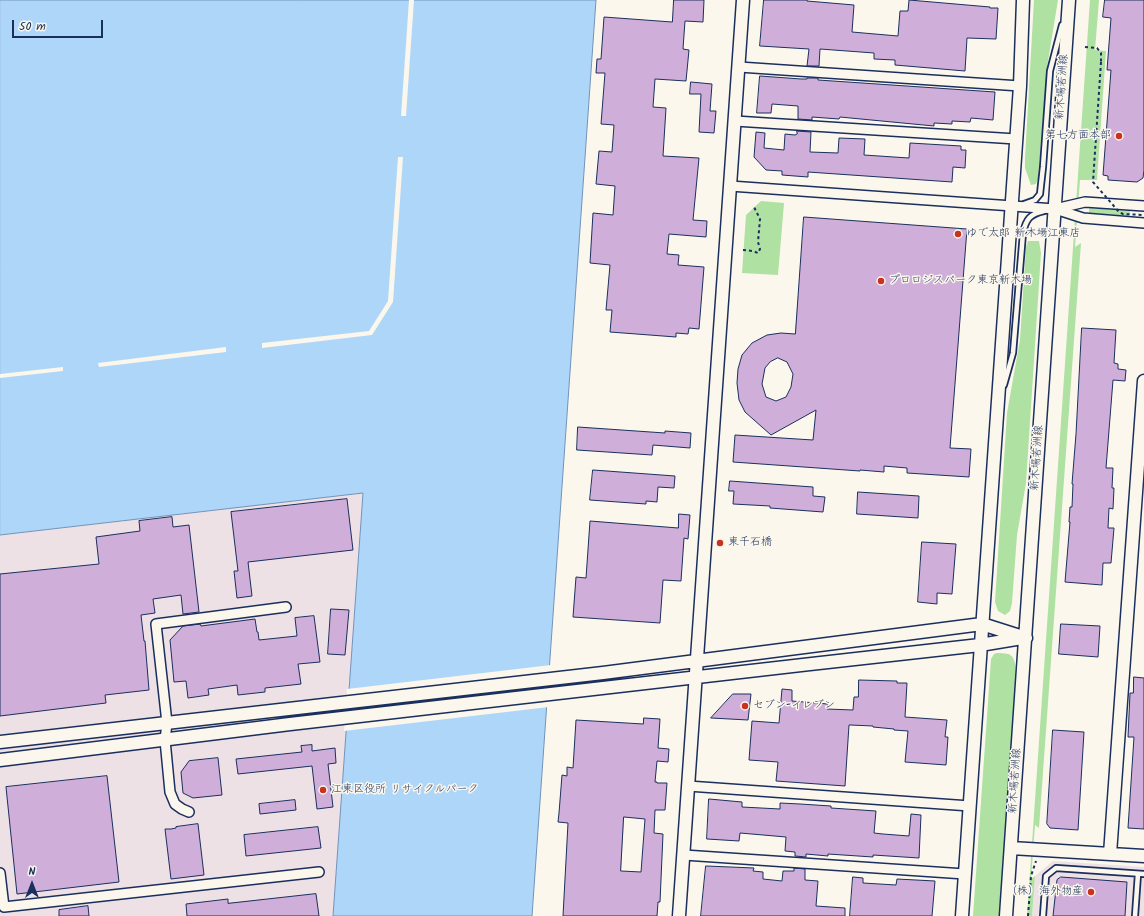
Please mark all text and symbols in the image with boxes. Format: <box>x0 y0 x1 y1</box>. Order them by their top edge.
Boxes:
scale bar <box>14 12 105 38</box>
text: 50 m <box>19 17 46 36</box>
street label: 新木場若洲線 <box>1054 54 1072 120</box>
place label: 第七方面本部 <box>1045 129 1111 143</box>
marker: 第七方面本部 <box>1114 131 1124 141</box>
place label: ゆで太郎 新木場江東店 <box>966 227 1080 241</box>
marker: ゆで太郎 新木場江東店 <box>953 229 963 239</box>
place label: プロロジスパーク東京新木場 <box>889 274 1032 288</box>
marker: プロロジスパーク東京新木場 <box>876 276 886 286</box>
street label: 新木場若洲線 <box>1029 425 1047 491</box>
place label: 東千石橋 <box>728 536 772 550</box>
marker: 東千石橋 <box>715 538 725 548</box>
place label: セブン-イレブン <box>753 699 835 713</box>
marker: セブン-イレブン <box>740 701 750 711</box>
street label: 新木場若洲線 <box>1007 748 1025 814</box>
place label: 江東区役所 リサイクルパーク <box>331 783 478 797</box>
marker: 江東区役所 リサイクルパーク <box>318 785 328 795</box>
text: N <box>29 863 35 881</box>
north arrow <box>12 864 52 904</box>
place label: （株）海外物産 <box>1006 885 1083 899</box>
marker: （株）海外物産 <box>1086 887 1096 897</box>

